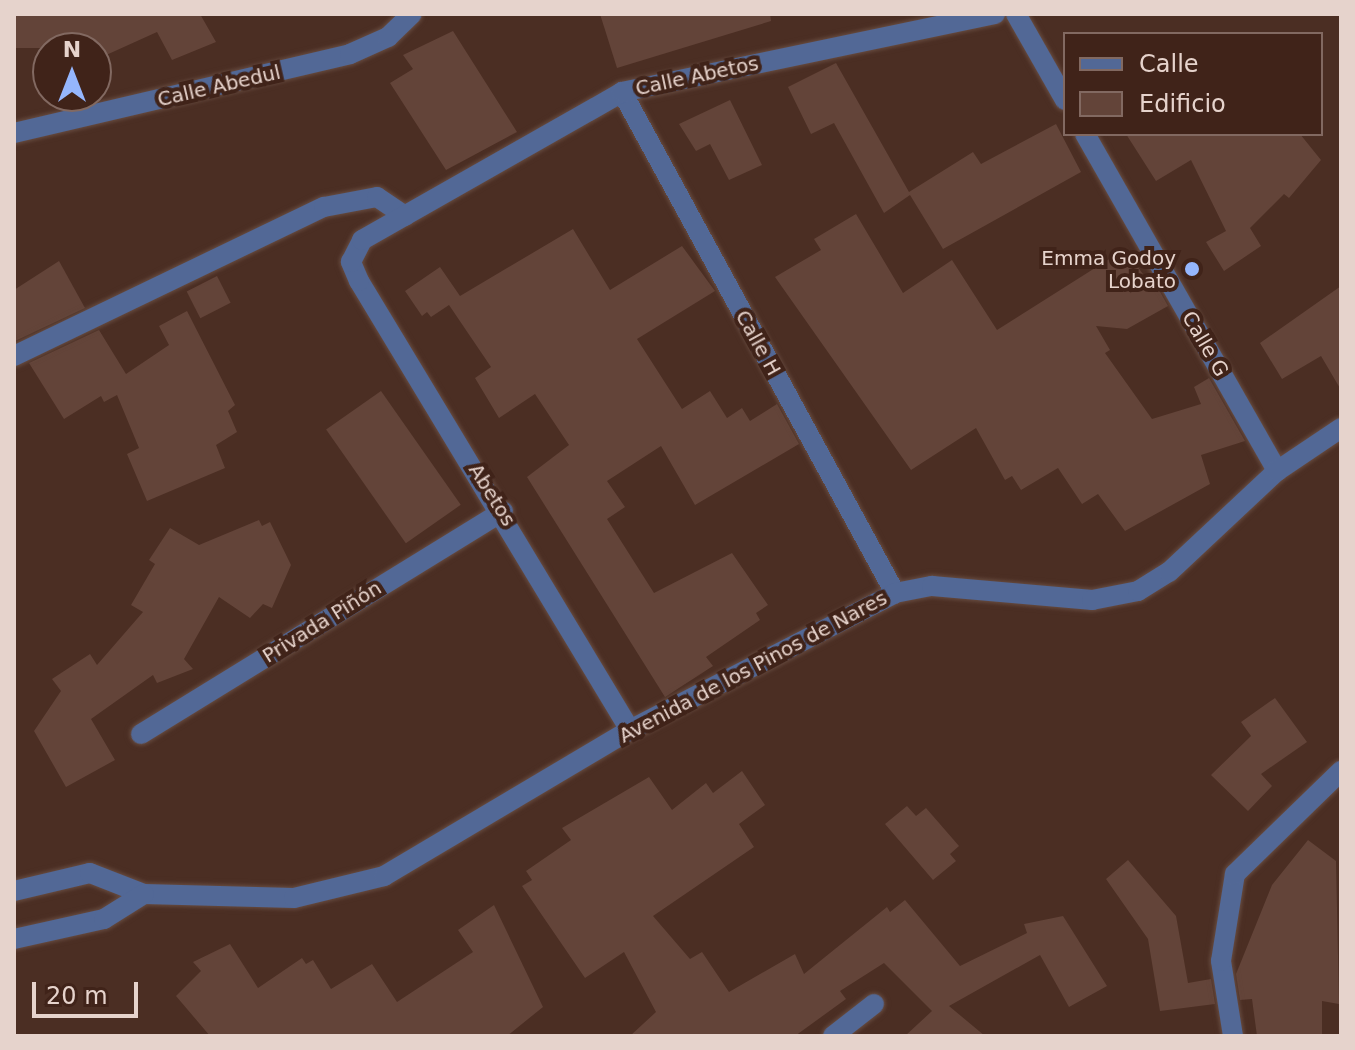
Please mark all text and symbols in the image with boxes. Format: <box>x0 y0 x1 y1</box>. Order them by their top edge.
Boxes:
north arrow <box>32 32 112 112</box>
legend <box>1063 32 1323 136</box>
text: N <box>63 37 81 62</box>
text: Calle <box>1139 50 1199 78</box>
street label: Calle Abetos <box>633 51 761 101</box>
street label: Calle Abedul <box>155 60 283 112</box>
text: Edificio <box>1139 90 1226 118</box>
place label: Emma Godoy Lobato <box>1041 246 1176 293</box>
marker: Emma Godoy Lobato <box>1183 260 1201 278</box>
street label: Calle H <box>730 306 786 380</box>
street label: Calle G <box>1177 307 1233 381</box>
street label: Abetos <box>463 459 521 531</box>
street label: Privada Piñón <box>258 576 386 668</box>
street label: Avenida de los Pinos de Nares <box>615 586 891 748</box>
scale bar <box>36 966 142 1016</box>
text: 20 m <box>46 982 108 1010</box>

